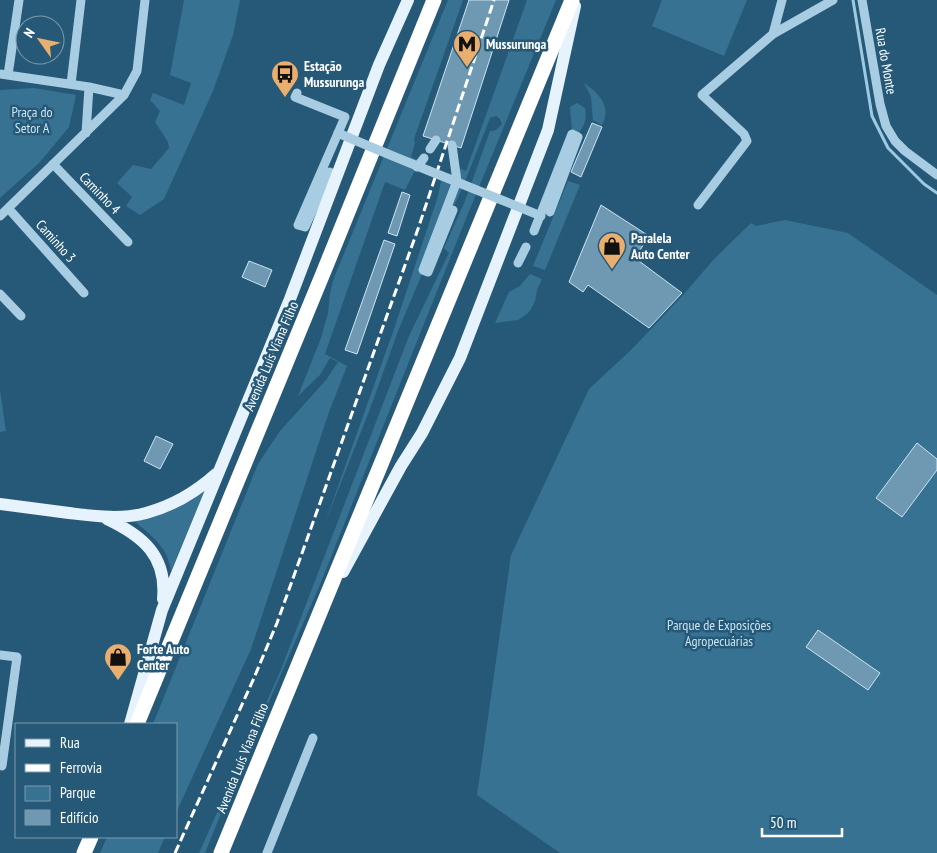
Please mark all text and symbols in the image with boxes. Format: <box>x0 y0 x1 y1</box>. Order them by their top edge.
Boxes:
north arrow <box>15 15 65 65</box>
text: N <box>19 25 39 41</box>
street label: Rua do Monte <box>871 26 901 96</box>
metro station icon: Mussurunga <box>452 29 482 68</box>
place label: Mussurunga <box>486 35 546 53</box>
place label: Estação Mussurunga <box>304 57 364 91</box>
bus stop icon: Estação Mussurunga <box>270 59 300 98</box>
park label: Praça do Setor A <box>11 103 53 137</box>
street label: Caminho 4 <box>76 168 125 218</box>
street label: Caminho 3 <box>32 216 80 266</box>
place label: Paralela Auto Center <box>630 229 691 263</box>
shop icon: Paralela Auto Center <box>597 231 627 270</box>
street label: Avenida Luís Viana Filho <box>240 298 302 414</box>
park label: Parque de Exposições Agropecuárias <box>667 616 771 650</box>
place label: Forte Auto Center <box>137 640 190 674</box>
shop icon: Forte Auto Center <box>103 642 133 681</box>
street label: Avenida Luís Viana Filho <box>212 700 272 816</box>
legend <box>15 723 178 838</box>
text: Rua <box>60 733 80 752</box>
text: Ferrovia <box>60 758 102 777</box>
text: Parque <box>60 783 96 802</box>
scale bar <box>762 806 842 838</box>
text: Edifício <box>60 808 98 827</box>
text: 50 m <box>770 813 796 832</box>

